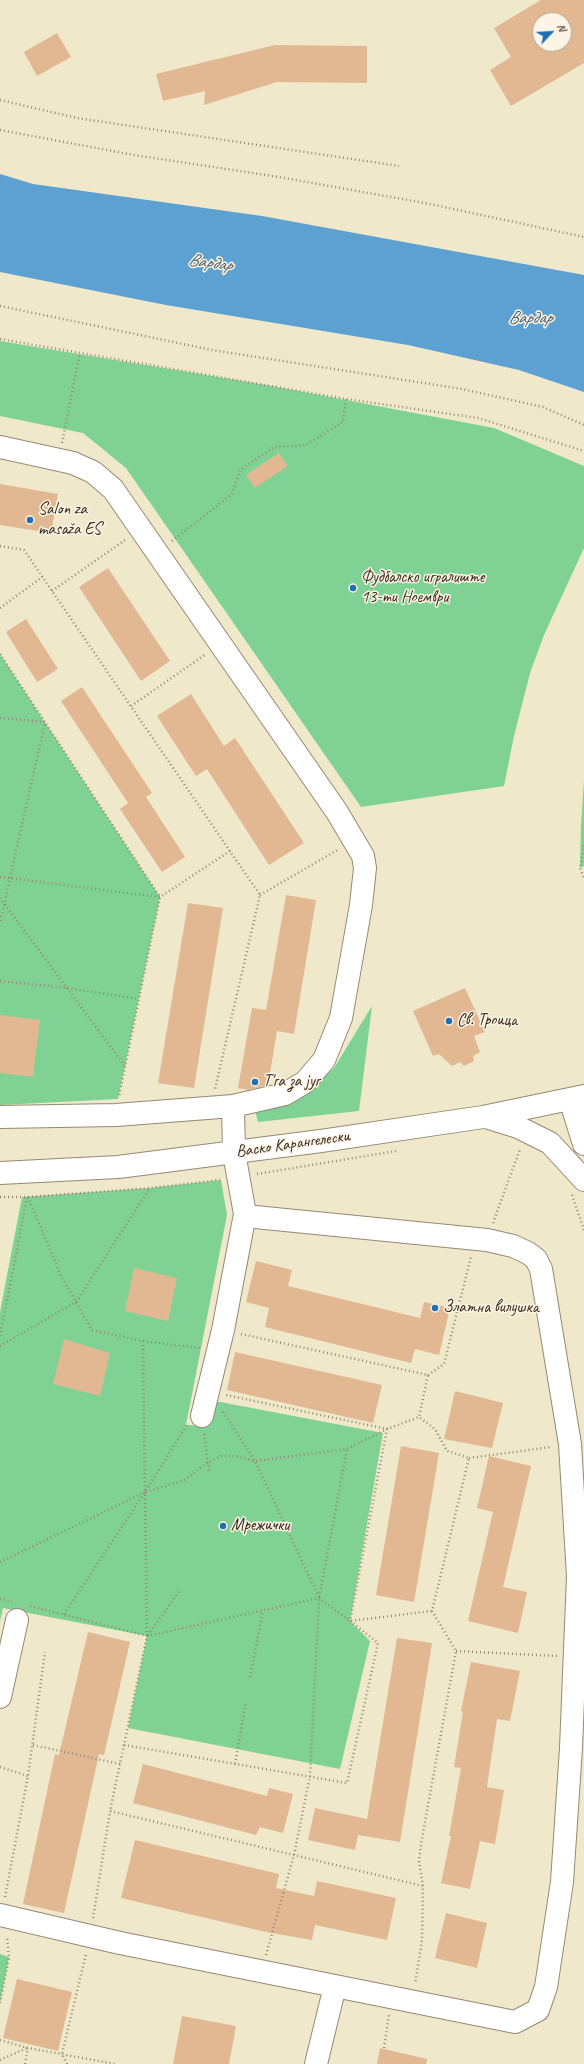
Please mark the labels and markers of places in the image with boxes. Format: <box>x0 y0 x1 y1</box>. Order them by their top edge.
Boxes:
place label: Salon za masaža ES <box>38 500 101 540</box>
marker: Salon za masaža ES <box>25 515 35 525</box>
place label: Фудбалско игралиште 13-ти Ноември <box>361 568 484 608</box>
marker: Фудбалско игралиште 13-ти Ноември <box>348 583 358 593</box>
place label: Св. Троица <box>457 1011 517 1031</box>
marker: Св. Троица <box>444 1016 454 1026</box>
place label: Т'га за југ <box>263 1072 319 1092</box>
marker: Т'га за југ <box>250 1077 260 1087</box>
place label: Златна вилушка <box>443 1298 539 1318</box>
marker: Златна вилушка <box>430 1303 440 1313</box>
place label: Мрежички <box>231 1516 289 1536</box>
marker: Мрежички <box>218 1521 228 1531</box>

